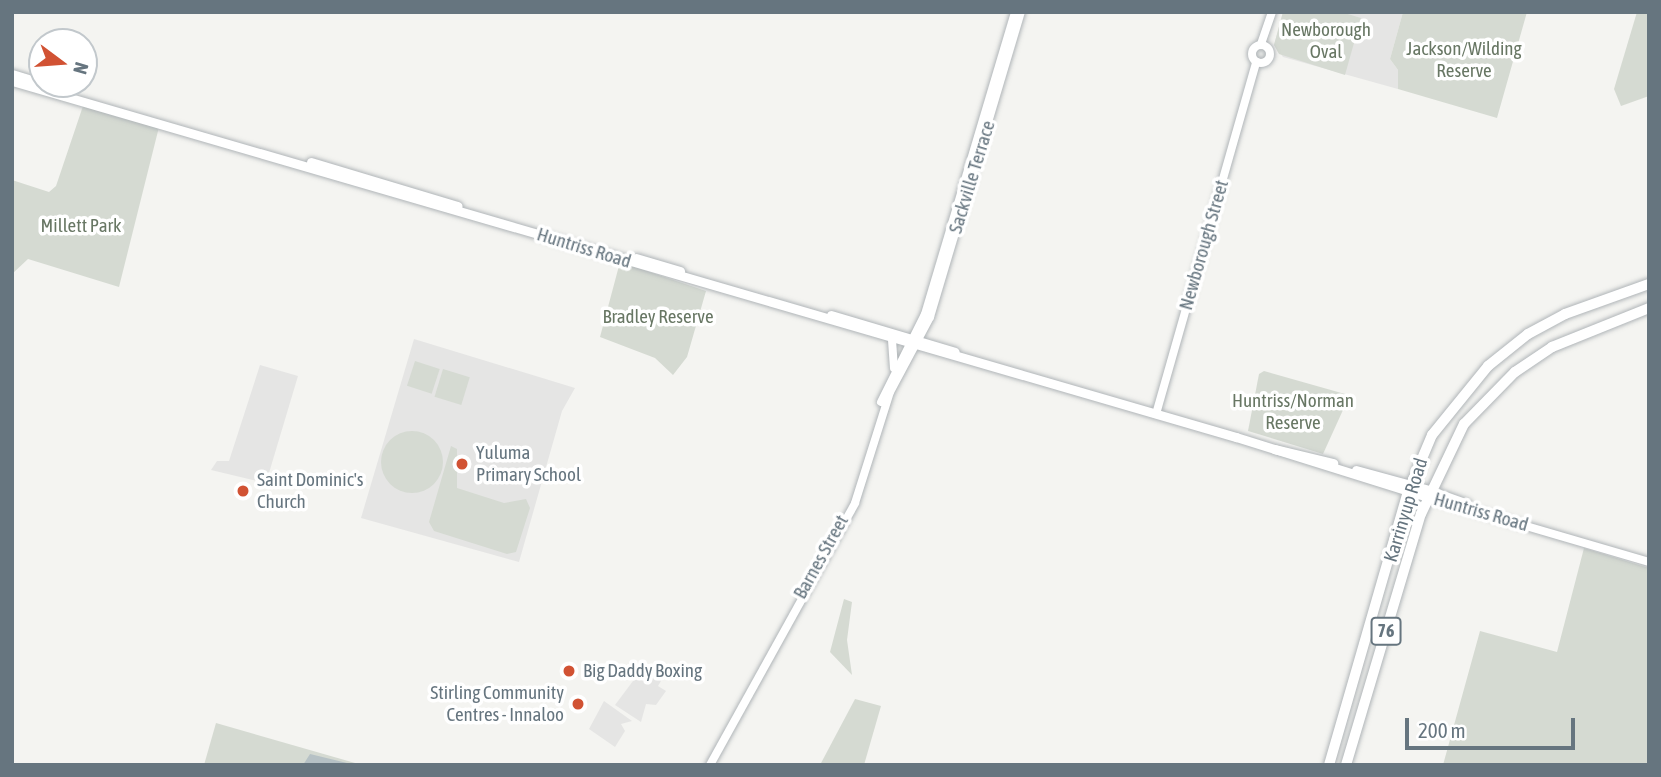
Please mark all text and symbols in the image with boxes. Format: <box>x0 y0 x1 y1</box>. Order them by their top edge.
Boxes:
park label: Newborough Oval <box>1281 19 1371 63</box>
north arrow <box>28 28 98 98</box>
park label: Jackson/Wilding Reserve <box>1406 38 1522 82</box>
text: N <box>69 60 93 77</box>
street label: Sackville Terrace <box>944 118 1000 236</box>
street label: Newborough Street <box>1175 177 1233 313</box>
park label: Millett Park <box>41 215 121 237</box>
street label: Huntriss Road <box>534 223 634 273</box>
park label: Bradley Reserve <box>602 306 714 328</box>
park label: Huntriss/Norman Reserve <box>1232 390 1354 434</box>
place label: Yuluma Primary School <box>476 442 581 486</box>
street label: Karrinyup Road <box>1379 455 1433 565</box>
marker: Yuluma Primary School <box>454 456 470 472</box>
place label: Saint Dominic's Church <box>257 469 364 513</box>
marker: Saint Dominic's Church <box>235 483 251 499</box>
street label: Huntriss Road <box>1431 488 1531 536</box>
street label: Barnes Street <box>789 511 853 603</box>
road number: 76 <box>1370 616 1402 646</box>
place label: Big Daddy Boxing <box>583 660 702 682</box>
marker: Big Daddy Boxing <box>561 663 577 679</box>
place label: Stirling Community Centres - Innaloo <box>430 682 564 726</box>
marker: Stirling Community Centres - Innaloo <box>570 696 586 712</box>
scale bar <box>1409 704 1579 748</box>
text: 200 m <box>1418 718 1466 742</box>

